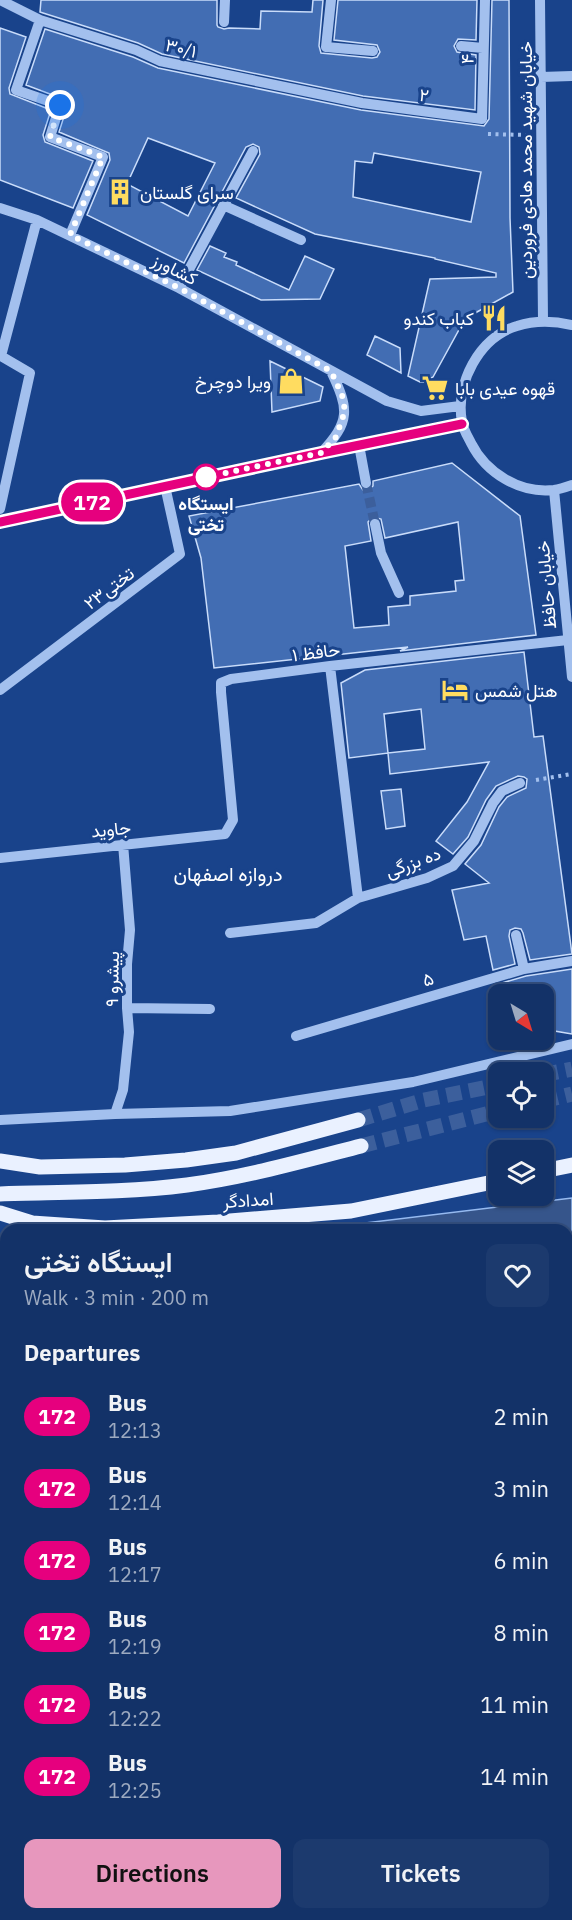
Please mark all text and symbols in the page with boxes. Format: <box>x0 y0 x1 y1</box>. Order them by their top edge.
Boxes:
street label: ۳۰/۱ <box>163 33 199 63</box>
street label: خیابان شهید محمد هادی فروردین <box>514 41 537 279</box>
street label: ۴ <box>455 54 479 64</box>
street label: ۲ <box>418 83 430 107</box>
your location <box>45 90 75 120</box>
building icon: سرای گلستان <box>105 177 135 207</box>
place label: سرای گلستان <box>140 181 234 204</box>
street label: کشاورز <box>148 247 202 290</box>
restaurant icon: کباب کندو <box>479 303 509 333</box>
place label: کباب کندو <box>403 307 474 330</box>
shop icon: ویرا دوچرخ <box>276 366 306 396</box>
place label: ویرا دوچرخ <box>195 370 271 394</box>
supermarket icon: قهوه عیدی بابا <box>420 373 450 403</box>
place label: قهوه عیدی بابا <box>455 377 555 400</box>
marker: ایستگاه تختی <box>193 464 219 490</box>
line badge: 172 <box>58 482 127 522</box>
text: 172 <box>73 488 111 516</box>
place label: ایستگاه تختی <box>178 492 234 536</box>
street label: خیابان حافظ <box>531 540 561 630</box>
street label: تختی۲۳ <box>79 562 139 614</box>
street label: حافظ ۱ <box>291 638 341 666</box>
hotel icon: هتل شمس <box>440 675 470 705</box>
place label: هتل شمس <box>475 679 557 702</box>
street label: جاوید <box>90 815 132 843</box>
street label: ده بزرگی <box>382 841 444 883</box>
district label: دروازه اصفهان <box>173 860 283 887</box>
street label: پیشرو ۹ <box>100 951 125 1007</box>
street label: ۵ <box>420 966 436 992</box>
north arrow <box>488 984 554 1050</box>
map controls <box>488 984 554 1206</box>
button: locate <box>488 1062 554 1128</box>
button: layers <box>488 1140 554 1206</box>
street label: امدادگر <box>221 1187 274 1213</box>
text: ایستگاه تختی <box>24 1243 173 1280</box>
button: heart <box>486 1244 549 1307</box>
text: Walk · 3 min · 200 m <box>24 1284 209 1311</box>
text: Departures <box>24 1338 140 1367</box>
text: Bus <box>108 1388 147 1417</box>
text: 172 <box>38 1402 76 1430</box>
text: 2 min <box>493 1402 549 1431</box>
text: 12:13 <box>108 1417 162 1444</box>
text: Bus <box>108 1460 147 1489</box>
text: 172 <box>38 1474 76 1502</box>
text: 3 min <box>493 1474 549 1503</box>
text: 12:14 <box>108 1489 162 1516</box>
text: Bus <box>108 1532 147 1561</box>
text: 172 <box>38 1546 76 1574</box>
text: 6 min <box>493 1546 549 1575</box>
text: 12:17 <box>108 1561 162 1588</box>
text: Bus <box>108 1604 147 1633</box>
text: 172 <box>38 1618 76 1646</box>
text: 8 min <box>493 1618 549 1647</box>
text: 12:19 <box>108 1633 162 1660</box>
text: Bus <box>108 1676 147 1705</box>
text: 172 <box>38 1690 76 1718</box>
text: 11 min <box>480 1690 549 1719</box>
text: 12:22 <box>108 1705 162 1732</box>
text: Bus <box>108 1748 147 1777</box>
text: 172 <box>38 1762 76 1790</box>
text: 14 min <box>480 1762 549 1791</box>
text: 12:25 <box>108 1777 162 1804</box>
button: Directions <box>24 1839 281 1908</box>
button: Tickets <box>293 1839 549 1908</box>

